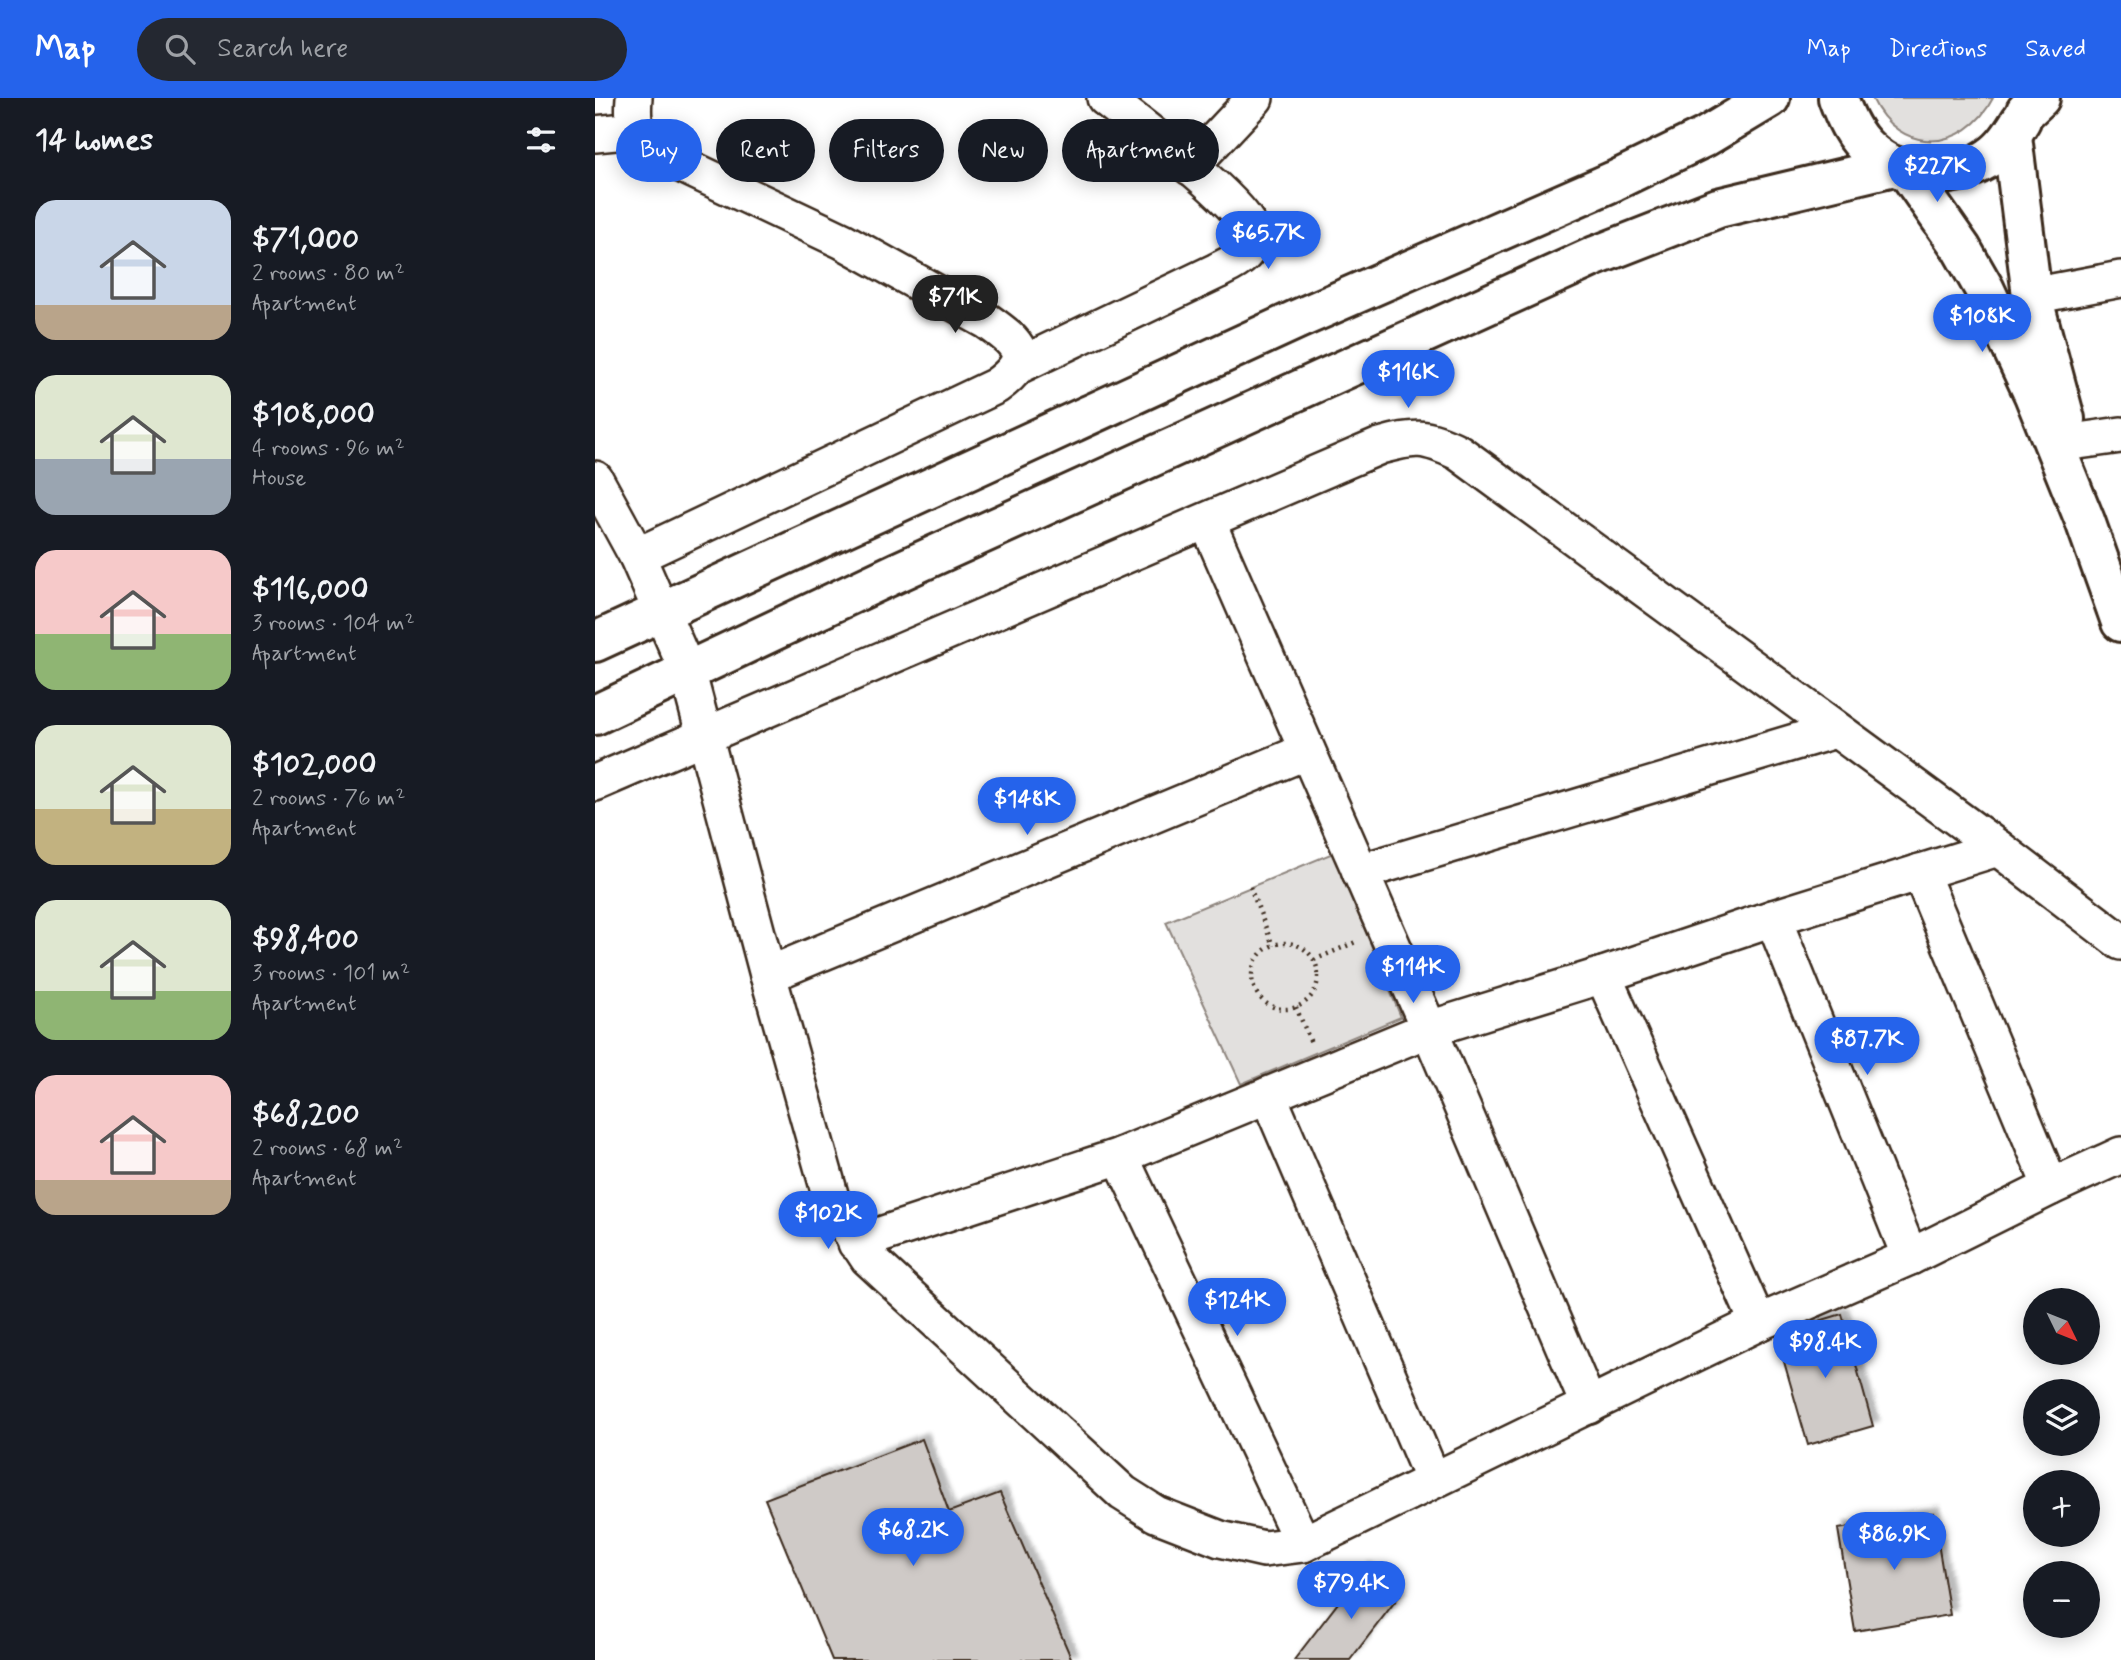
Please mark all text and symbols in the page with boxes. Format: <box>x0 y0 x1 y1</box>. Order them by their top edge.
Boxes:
search box <box>137 18 627 81</box>
text: Map <box>35 27 95 71</box>
icon: search <box>161 30 199 68</box>
text: Search here <box>217 32 348 66</box>
text: Map <box>1807 34 1851 65</box>
text: Directions <box>1889 34 1987 65</box>
text: Saved <box>2025 34 2086 65</box>
chip: Buy <box>616 119 702 182</box>
chip: Rent <box>716 119 815 182</box>
chip: Filters <box>829 119 944 182</box>
chip: New <box>958 119 1048 182</box>
chip: Apartment <box>1062 119 1219 182</box>
text: 14 homes <box>35 121 153 160</box>
icon: filters <box>522 121 560 159</box>
pin: $227K <box>1888 144 1986 204</box>
text: $227K <box>1904 152 1970 182</box>
pin: $65.7K <box>1211 212 1325 271</box>
text: $65.7K <box>1232 219 1304 249</box>
text: $71,000 <box>252 220 359 259</box>
icon: home <box>91 228 175 312</box>
text: 2 rooms · 80 m² <box>252 259 405 289</box>
pin: $71K <box>914 275 996 335</box>
text: $71K <box>928 283 982 313</box>
text: Apartment <box>252 289 357 319</box>
pin: $108K <box>1933 294 2031 354</box>
text: $108K <box>1949 302 2015 332</box>
pin: $116K <box>1359 350 1457 410</box>
text: $116K <box>1378 358 1438 388</box>
text: $108,000 <box>252 395 375 434</box>
icon: home <box>91 403 175 487</box>
text: 4 rooms · 96 m² <box>252 434 405 464</box>
text: House <box>252 464 306 494</box>
text: $116,000 <box>252 570 369 609</box>
icon: home <box>91 578 175 662</box>
text: 3 rooms · 104 m² <box>252 609 415 639</box>
text: Apartment <box>252 639 357 669</box>
text: $102,000 <box>252 745 377 784</box>
icon: home <box>91 753 175 837</box>
pin: $148K <box>978 778 1076 837</box>
text: 2 rooms · 76 m² <box>252 784 405 814</box>
text: $148K <box>994 785 1060 815</box>
text: Apartment <box>252 814 357 844</box>
text: $98,400 <box>252 920 359 959</box>
icon: home <box>91 928 175 1012</box>
pin: $114K <box>1364 946 1462 1005</box>
text: $114K <box>1381 953 1445 983</box>
text: 3 rooms · 101 m² <box>252 959 410 989</box>
text: Apartment <box>252 989 357 1019</box>
pin: $87.7K <box>1810 1018 1924 1077</box>
text: $87.7K <box>1830 1025 1904 1055</box>
text: $68,200 <box>252 1095 360 1134</box>
icon: home <box>91 1103 175 1187</box>
text: 2 rooms · 68 m² <box>252 1134 403 1164</box>
text: Apartment <box>252 1164 357 1194</box>
pin: $102K <box>779 1192 877 1251</box>
text: $102K <box>795 1199 861 1229</box>
pin: $124K <box>1188 1278 1286 1338</box>
text: $124K <box>1204 1286 1270 1316</box>
north arrow <box>2023 1288 2100 1365</box>
map controls <box>2023 1288 2100 1638</box>
pin: $98.4K <box>1768 1320 1882 1380</box>
text: $98.4K <box>1789 1328 1861 1358</box>
button: layers <box>2023 1379 2100 1456</box>
button: + <box>2023 1470 2100 1547</box>
pin: $68.2K <box>856 1508 970 1568</box>
pin: $86.9K <box>1837 1512 1951 1572</box>
text: $68.2K <box>878 1516 948 1546</box>
text: $86.9K <box>1858 1520 1930 1550</box>
button: − <box>2023 1561 2100 1638</box>
pin: $79.4K <box>1294 1562 1408 1621</box>
text: $79.4K <box>1313 1569 1389 1599</box>

